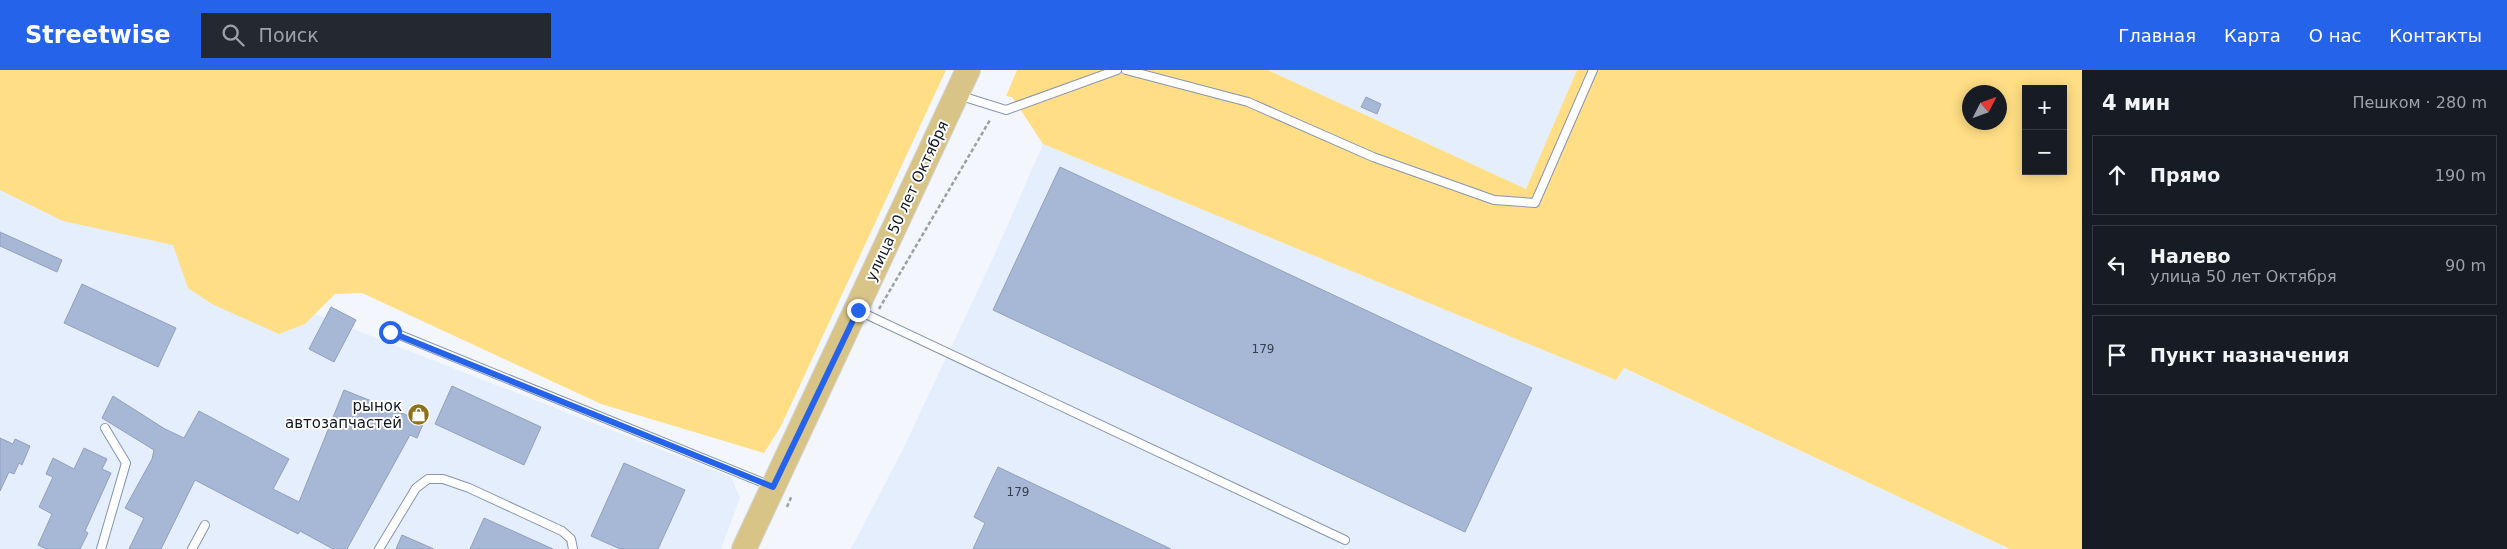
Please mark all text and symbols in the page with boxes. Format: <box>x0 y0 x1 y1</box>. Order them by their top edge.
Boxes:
search box <box>201 13 551 58</box>
text: Streetwise <box>25 21 171 49</box>
icon: search <box>219 21 247 49</box>
text: Поиск <box>259 24 319 46</box>
text: Главная <box>2118 25 2196 46</box>
text: Карта <box>2224 25 2281 46</box>
text: О нас <box>2309 25 2361 46</box>
text: Контакты <box>2389 25 2482 46</box>
north arrow <box>1962 85 2007 130</box>
map controls <box>2022 85 2067 175</box>
button: + <box>2022 85 2067 130</box>
text: 4 мин <box>2102 91 2170 115</box>
text: Пешком · 280 m <box>2352 93 2487 112</box>
street label: улица 50 лет Октября <box>862 118 952 284</box>
button: − <box>2022 130 2067 175</box>
icon: ahead <box>2103 161 2131 189</box>
text: Прямо <box>2150 164 2220 186</box>
text: 190 m <box>2435 166 2486 185</box>
text: Налево <box>2150 245 2231 267</box>
icon: left <box>2103 251 2131 279</box>
text: 90 m <box>2445 256 2486 275</box>
text: улица 50 лет Октября <box>2150 267 2337 286</box>
route end <box>847 299 870 322</box>
route start <box>379 321 402 344</box>
icon: arrive <box>2103 341 2131 369</box>
house number: 179 <box>1252 342 1274 356</box>
text: Пункт назначения <box>2150 344 2349 366</box>
place label: рынок автозапчастей <box>285 397 402 432</box>
shop icon: рынок автозапчастей <box>406 403 430 427</box>
house number: 179 <box>1007 485 1029 499</box>

